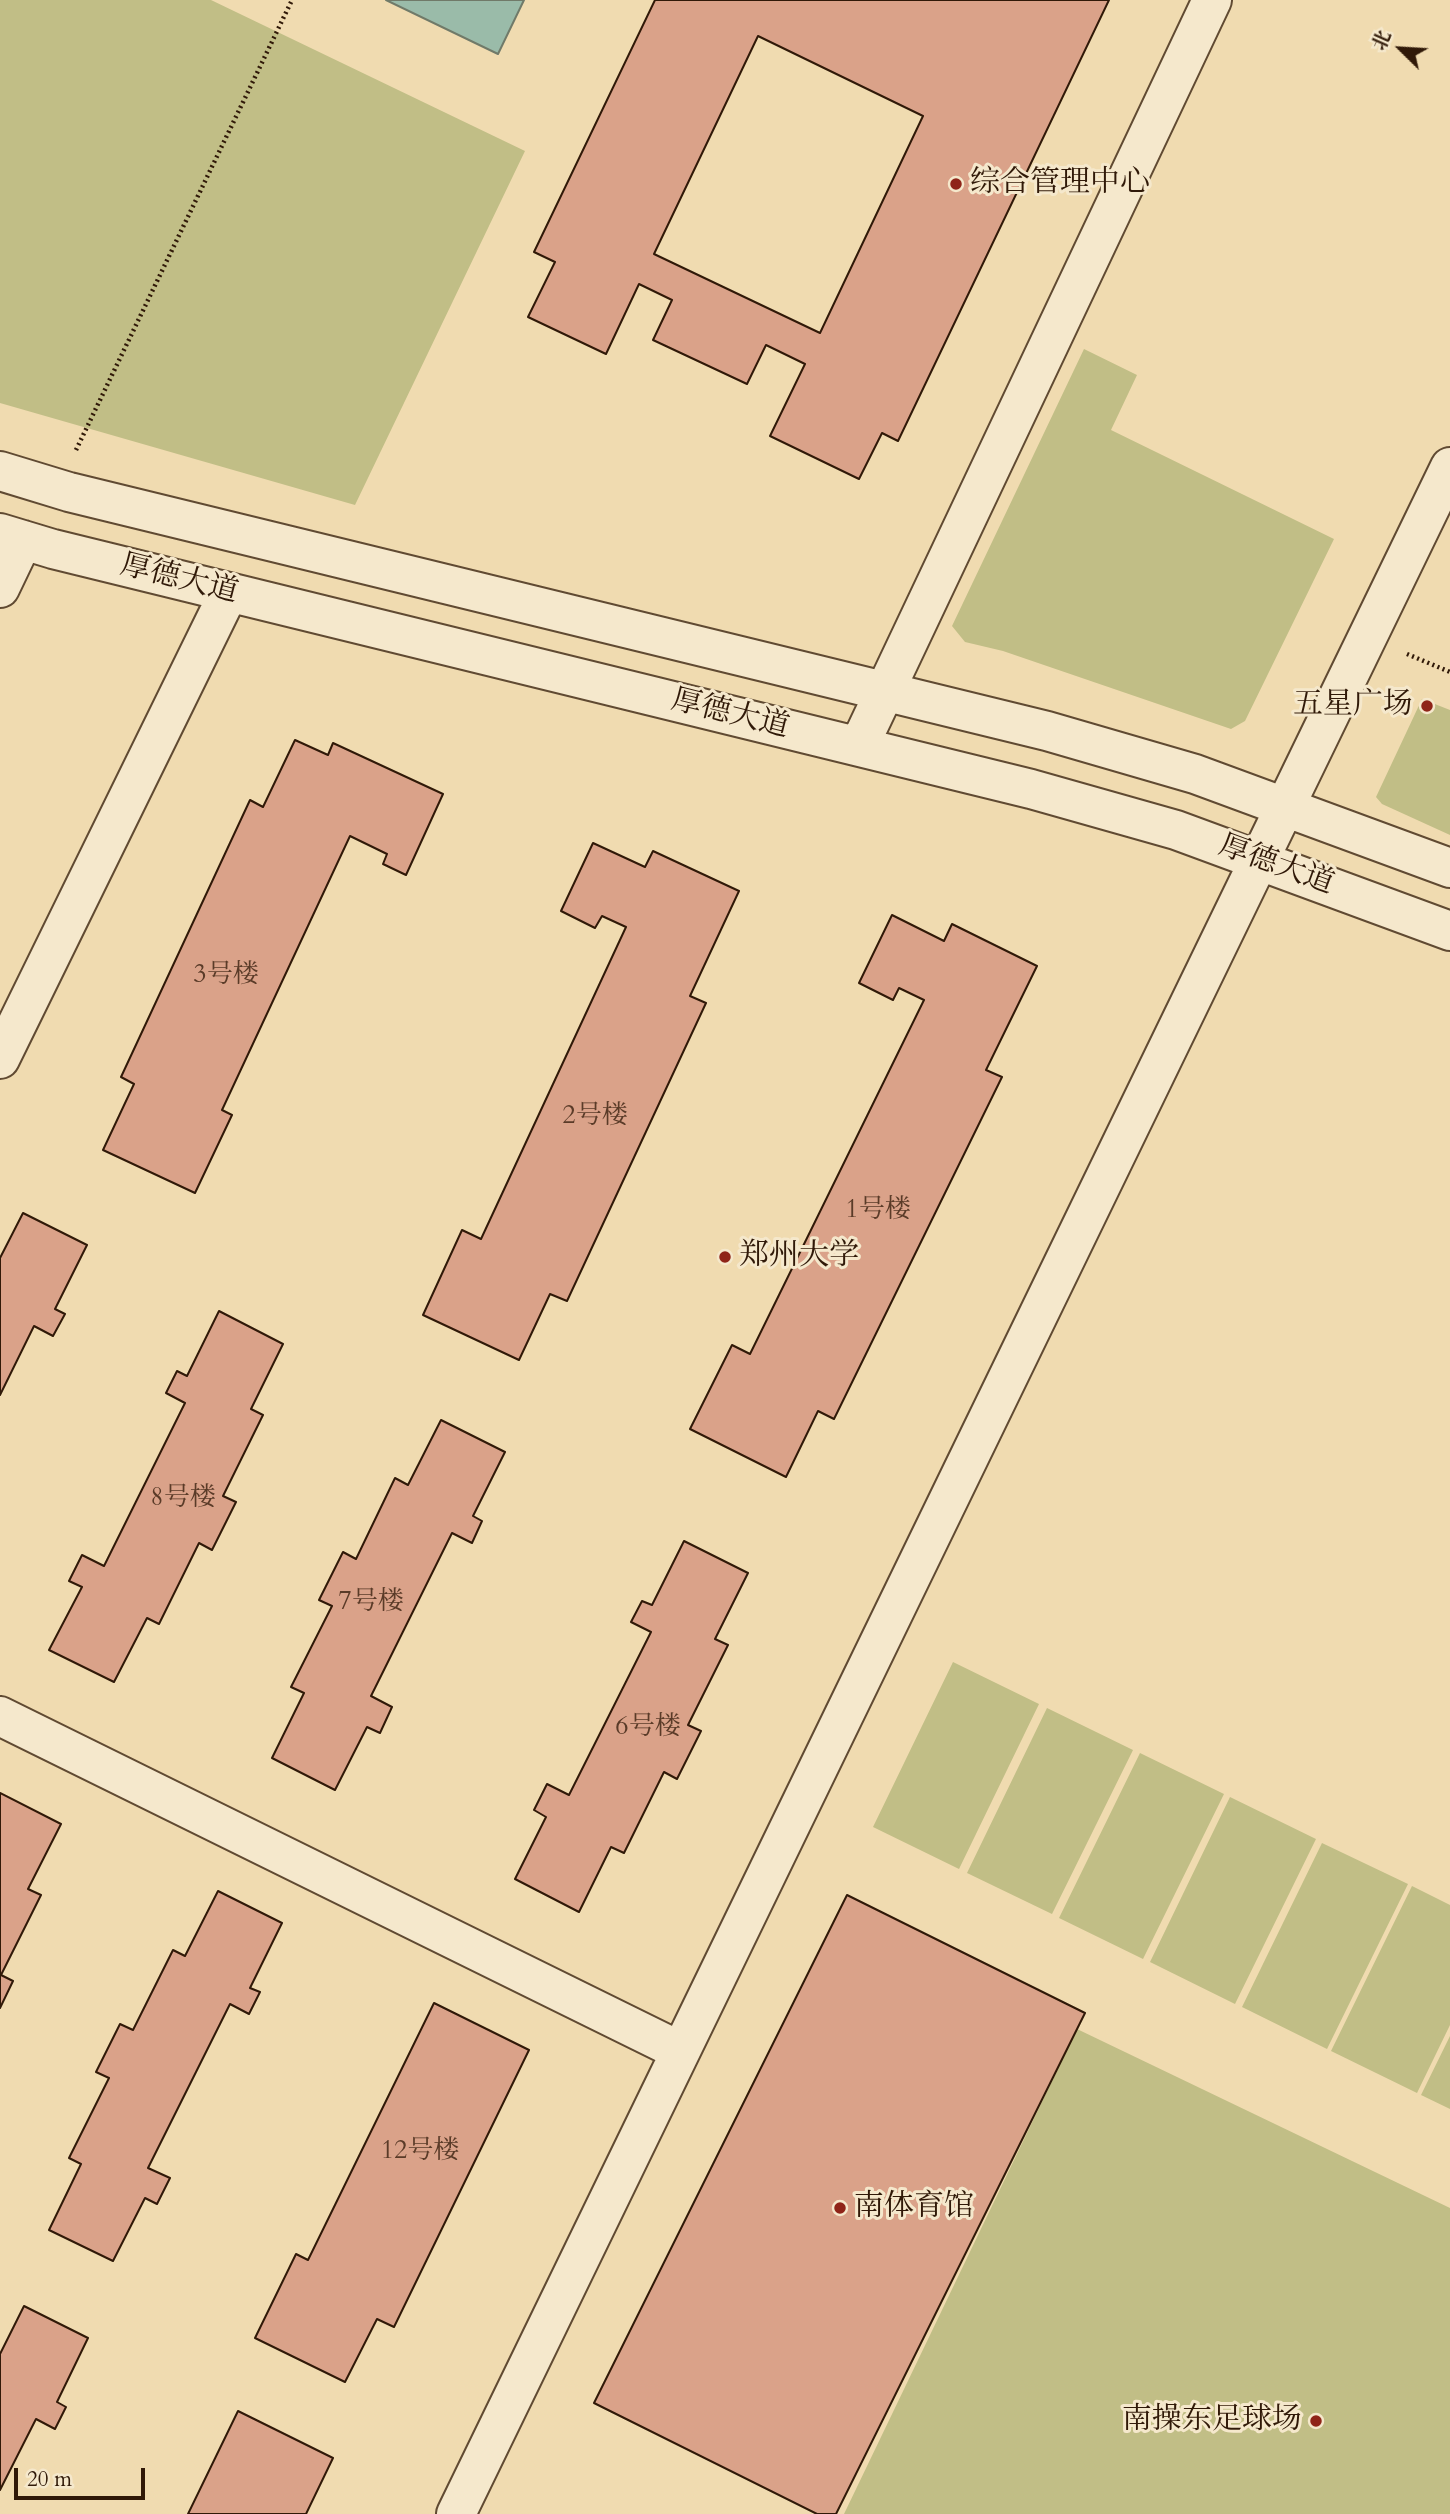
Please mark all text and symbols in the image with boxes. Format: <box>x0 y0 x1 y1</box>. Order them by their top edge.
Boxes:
north arrow <box>1366 14 1436 84</box>
text: 北 <box>1366 26 1398 54</box>
place label: 综合管理中心 <box>970 166 1150 202</box>
marker: 综合管理中心 <box>948 176 964 192</box>
street label: 厚德大道 <box>116 548 242 612</box>
street label: 厚德大道 <box>667 683 793 747</box>
place label: 五星广场 <box>1293 688 1413 724</box>
marker: 五星广场 <box>1419 698 1435 714</box>
street label: 厚德大道 <box>1213 829 1339 903</box>
house number: 3号楼 <box>193 960 259 992</box>
house number: 2号楼 <box>562 1101 628 1133</box>
house number: 1号楼 <box>845 1195 911 1227</box>
place label: 郑州大学 <box>739 1239 859 1275</box>
marker: 郑州大学 <box>717 1249 733 1265</box>
house number: 8号楼 <box>150 1483 216 1515</box>
house number: 7号楼 <box>338 1587 404 1619</box>
house number: 6号楼 <box>615 1712 681 1744</box>
house number: 12号楼 <box>381 2136 459 2168</box>
place label: 南体育馆 <box>854 2190 974 2226</box>
marker: 南体育馆 <box>832 2200 848 2216</box>
place label: 南操东足球场 <box>1122 2403 1302 2439</box>
marker: 南操东足球场 <box>1308 2413 1324 2429</box>
scale bar <box>18 2454 149 2498</box>
text: 20 m <box>27 2465 72 2494</box>

